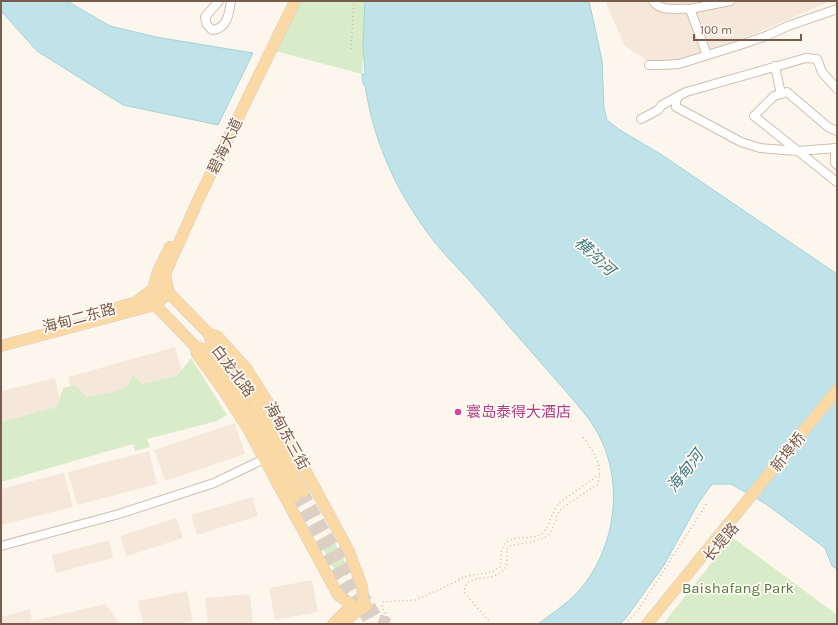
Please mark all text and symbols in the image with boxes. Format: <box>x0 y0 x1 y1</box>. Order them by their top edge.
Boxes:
scale bar <box>694 16 801 42</box>
text: 100 m <box>700 23 732 37</box>
street label: 碧海大道 <box>204 115 246 177</box>
water label: 横沟河 <box>571 233 621 281</box>
street label: 海甸二东路 <box>40 300 118 336</box>
street label: 白龙北路 <box>208 342 258 400</box>
street label: 海甸东三街 <box>261 399 313 473</box>
place label: 寰岛泰得大酒店 <box>466 403 571 421</box>
marker: 寰岛泰得大酒店 <box>453 407 463 417</box>
street label: 新埠桥 <box>767 429 809 475</box>
water label: 海甸河 <box>663 444 709 496</box>
street label: 长堤路 <box>700 519 742 565</box>
park label: Baishafang Park <box>682 579 794 597</box>

